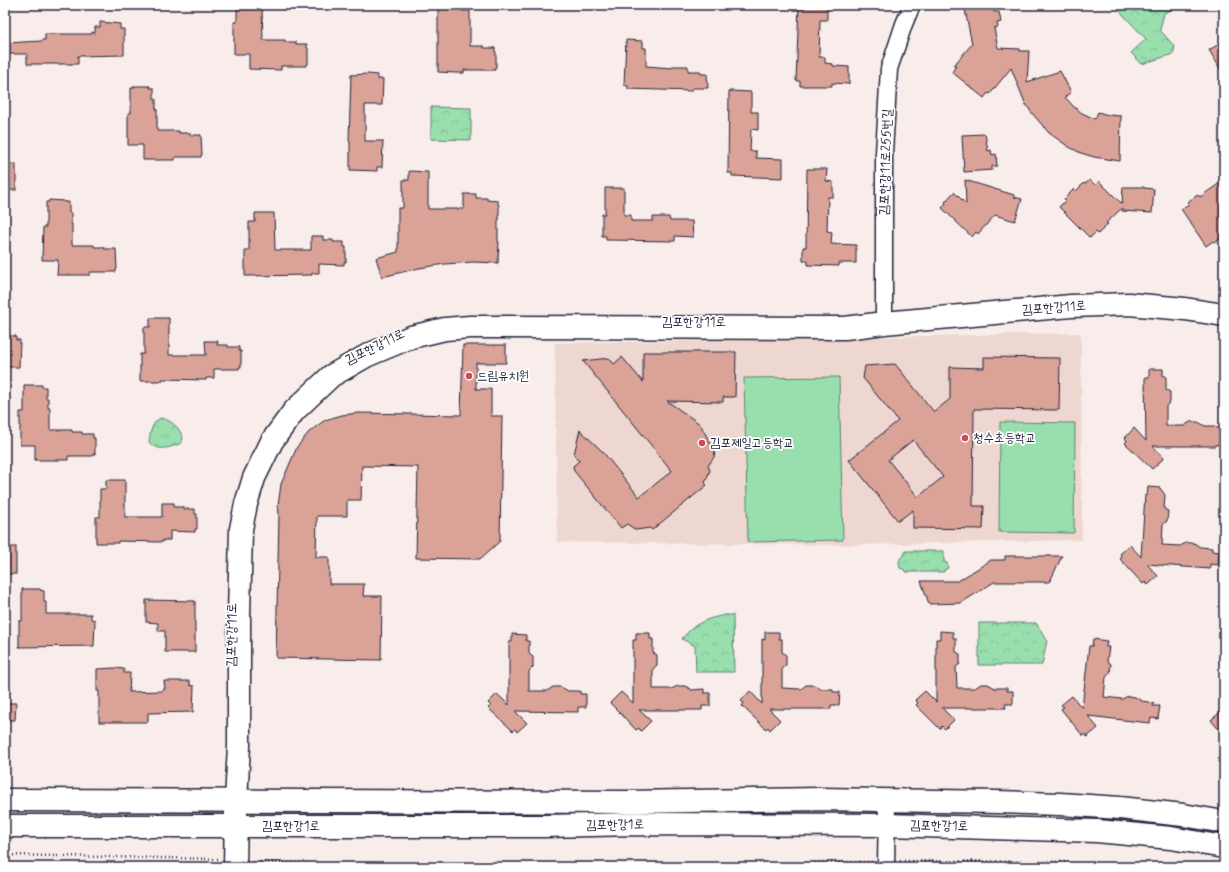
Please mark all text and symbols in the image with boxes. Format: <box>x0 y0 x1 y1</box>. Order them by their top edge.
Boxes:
street label: 김포한강11로255번길 <box>876 108 896 216</box>
street label: 김포한강11로 <box>1022 297 1086 319</box>
street label: 김포한강11로 <box>662 314 726 331</box>
street label: 김포한강11로 <box>343 325 407 369</box>
place label: 드림유치원 <box>477 368 529 385</box>
marker: 드림유치원 <box>464 371 474 381</box>
place label: 청수초등학교 <box>973 430 1036 447</box>
marker: 청수초등학교 <box>960 433 970 443</box>
place label: 김포제일고등학교 <box>710 435 794 452</box>
marker: 김포제일고등학교 <box>697 438 707 448</box>
street label: 김포한강11로 <box>223 603 241 667</box>
street label: 김포한강1로 <box>586 816 644 834</box>
street label: 김포한강1로 <box>910 817 968 835</box>
street label: 김포한강1로 <box>262 818 320 835</box>

